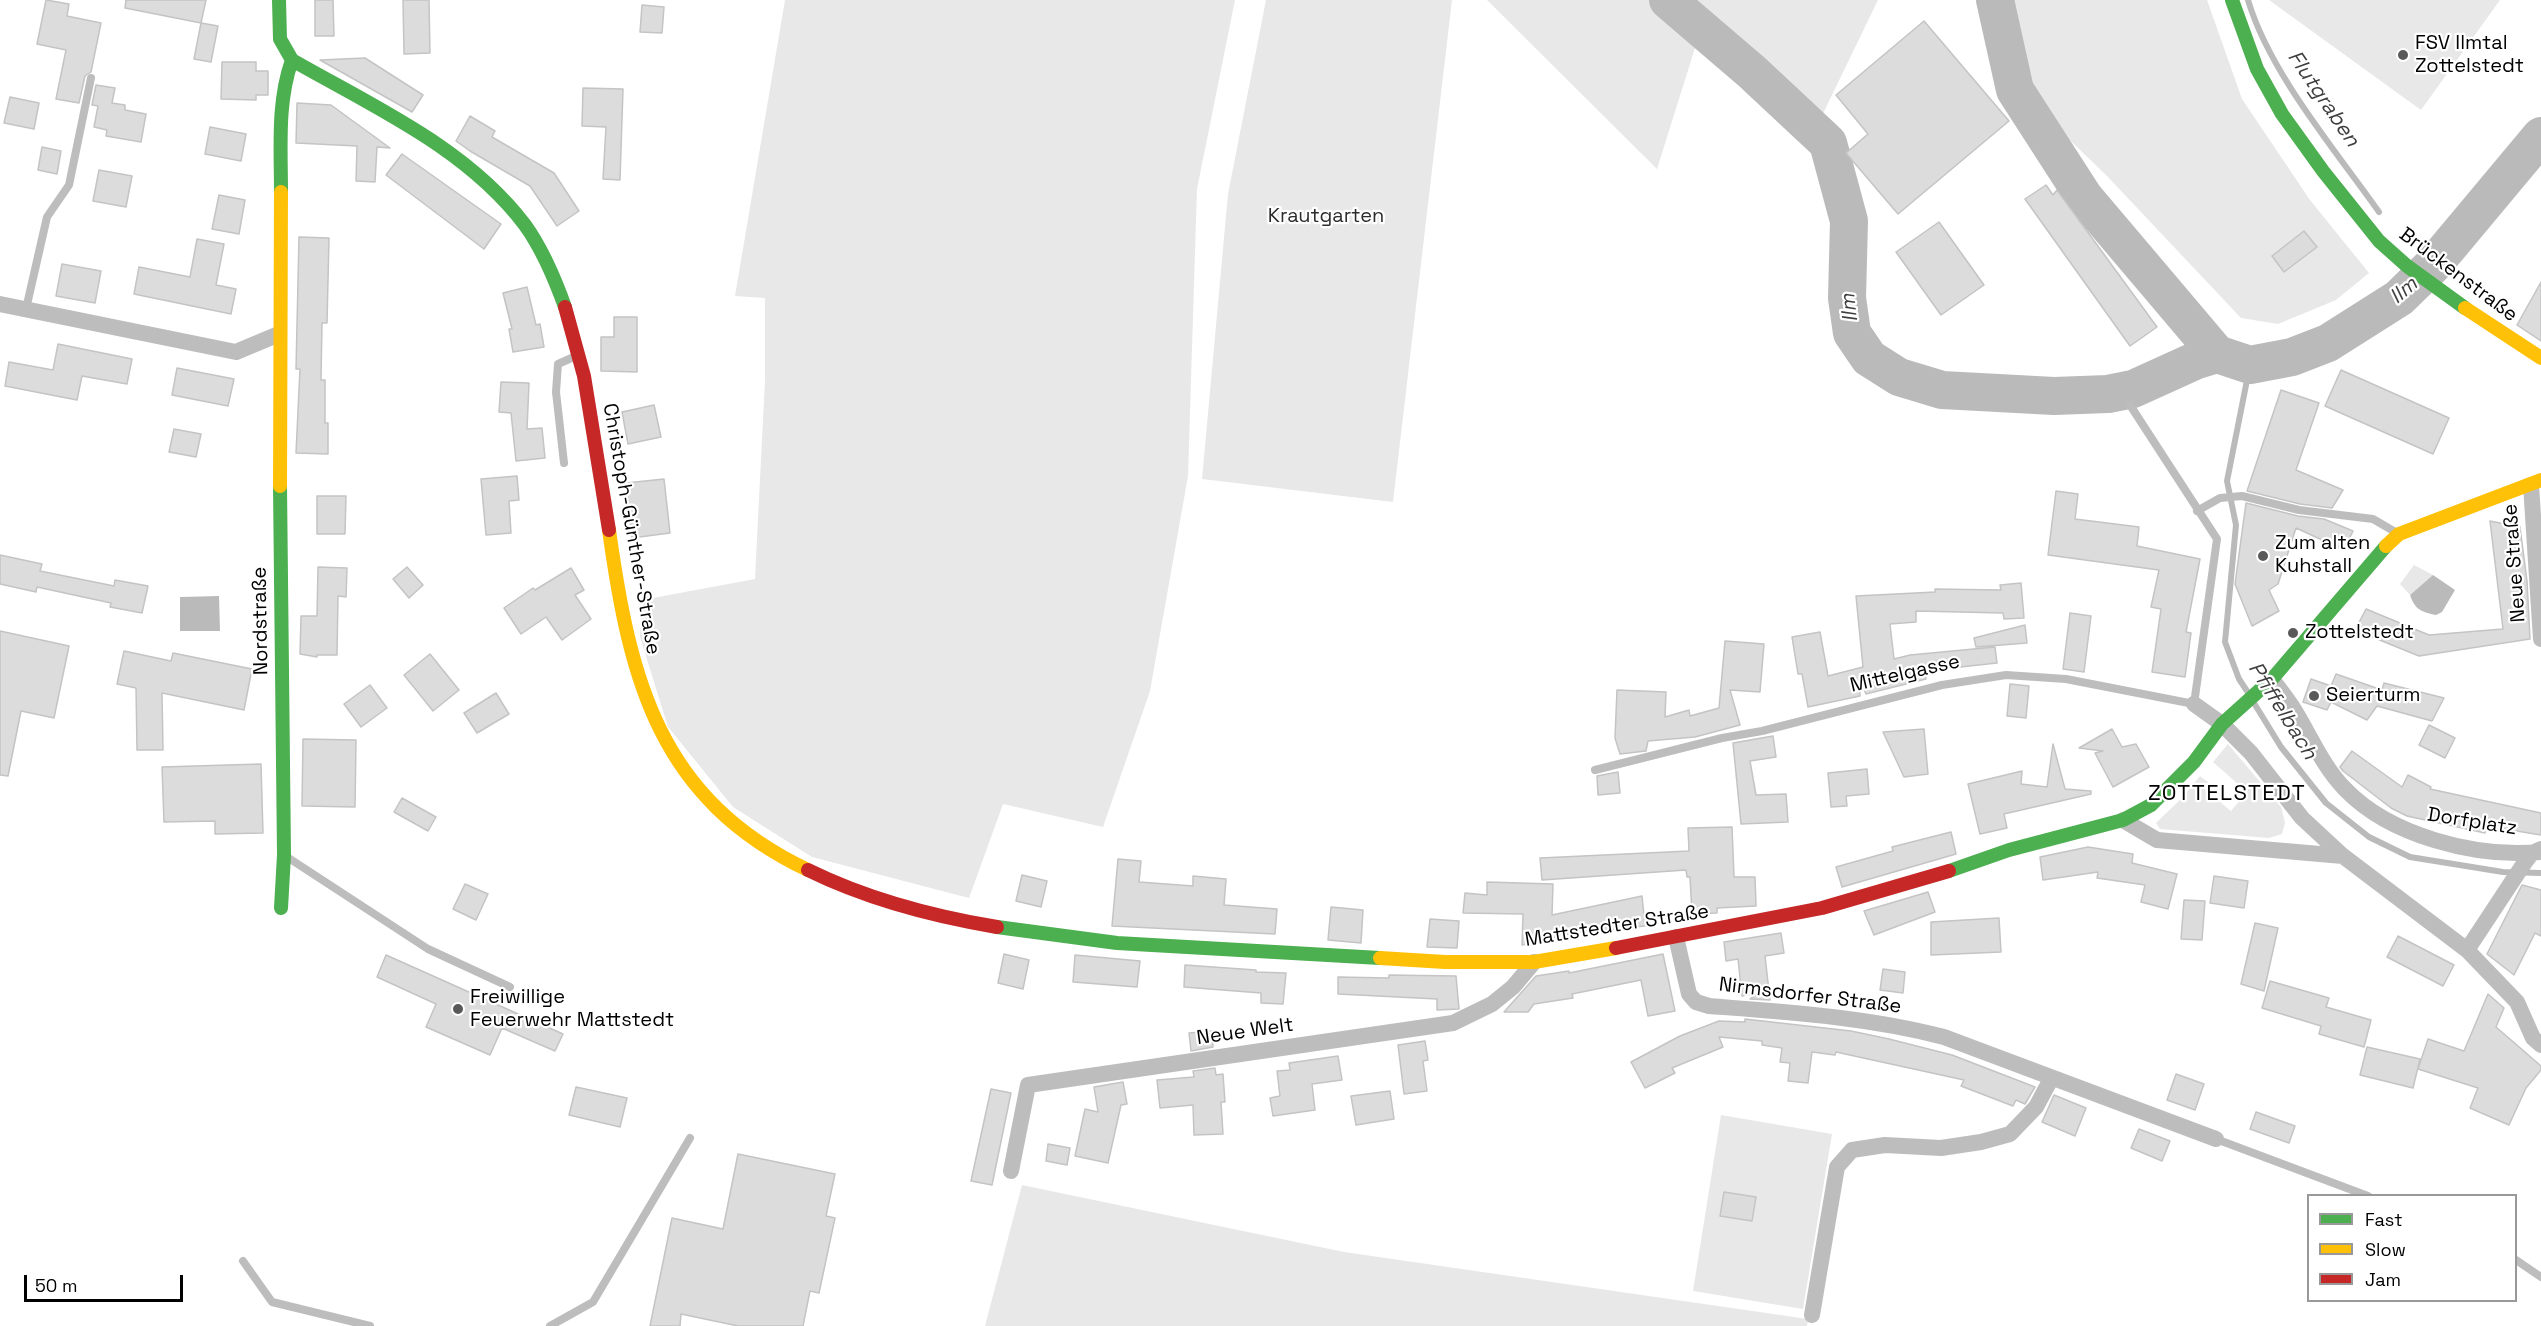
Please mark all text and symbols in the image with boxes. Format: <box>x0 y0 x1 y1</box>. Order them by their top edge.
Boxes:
place label: FSV Ilmtal Zottelstedt <box>2415 32 2524 79</box>
water label: Flutgraben <box>2282 46 2364 152</box>
marker: FSV Ilmtal Zottelstedt <box>2396 48 2410 62</box>
park label: Krautgarten <box>1268 205 1384 229</box>
street label: Brückenstraße <box>2394 223 2522 327</box>
water label: Ilm <box>2385 272 2423 310</box>
water label: Ilm <box>1836 293 1864 323</box>
street label: Christoph-Günther-Straße <box>597 401 665 657</box>
street label: Neue Straße <box>2499 503 2531 623</box>
place label: Zum alten Kuhstall <box>2275 532 2370 579</box>
marker: Zum alten Kuhstall <box>2256 549 2270 563</box>
street label: Nordstraße <box>248 567 274 675</box>
place label: Zottelstedt <box>2305 621 2414 645</box>
marker: Zottelstedt <box>2286 626 2300 640</box>
street label: Mittelgasse <box>1848 650 1962 698</box>
water label: Pfiffelbach <box>2242 658 2322 764</box>
place label: Seierturm <box>2326 684 2421 708</box>
marker: Seierturm <box>2307 689 2321 703</box>
district label: ZOTTELSTEDT <box>2148 781 2306 807</box>
street label: Dorfplatz <box>2426 803 2518 841</box>
street label: Mattstedter Straße <box>1523 900 1711 952</box>
street label: Nirmsdorfer Straße <box>1717 973 1903 1019</box>
place label: Freiwillige Feuerwehr Mattstedt <box>470 986 674 1033</box>
marker: Freiwillige Feuerwehr Mattstedt <box>451 1002 465 1016</box>
street label: Neue Welt <box>1195 1013 1295 1051</box>
legend <box>2307 1194 2517 1302</box>
text: Fast <box>2365 1208 2402 1231</box>
text: Slow <box>2365 1238 2406 1261</box>
scale bar <box>27 1263 186 1301</box>
text: Jam <box>2365 1268 2401 1291</box>
text: 50 m <box>35 1274 77 1297</box>

